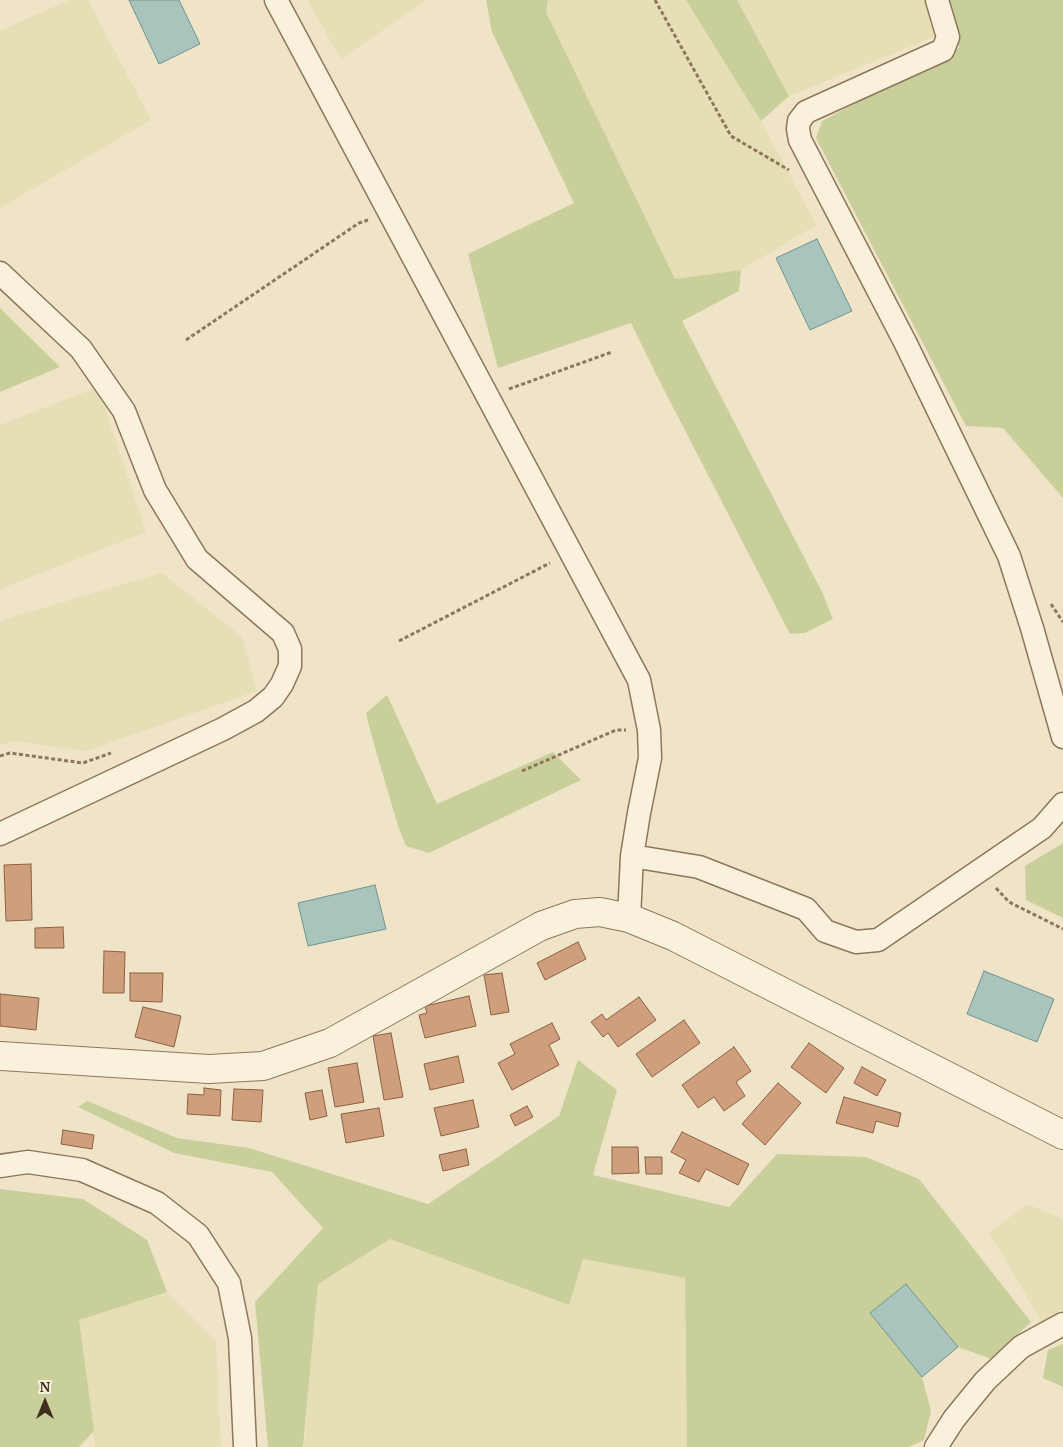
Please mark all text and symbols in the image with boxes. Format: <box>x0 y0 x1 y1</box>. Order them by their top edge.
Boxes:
north arrow <box>20 1377 70 1427</box>
text: N <box>40 1377 50 1396</box>

